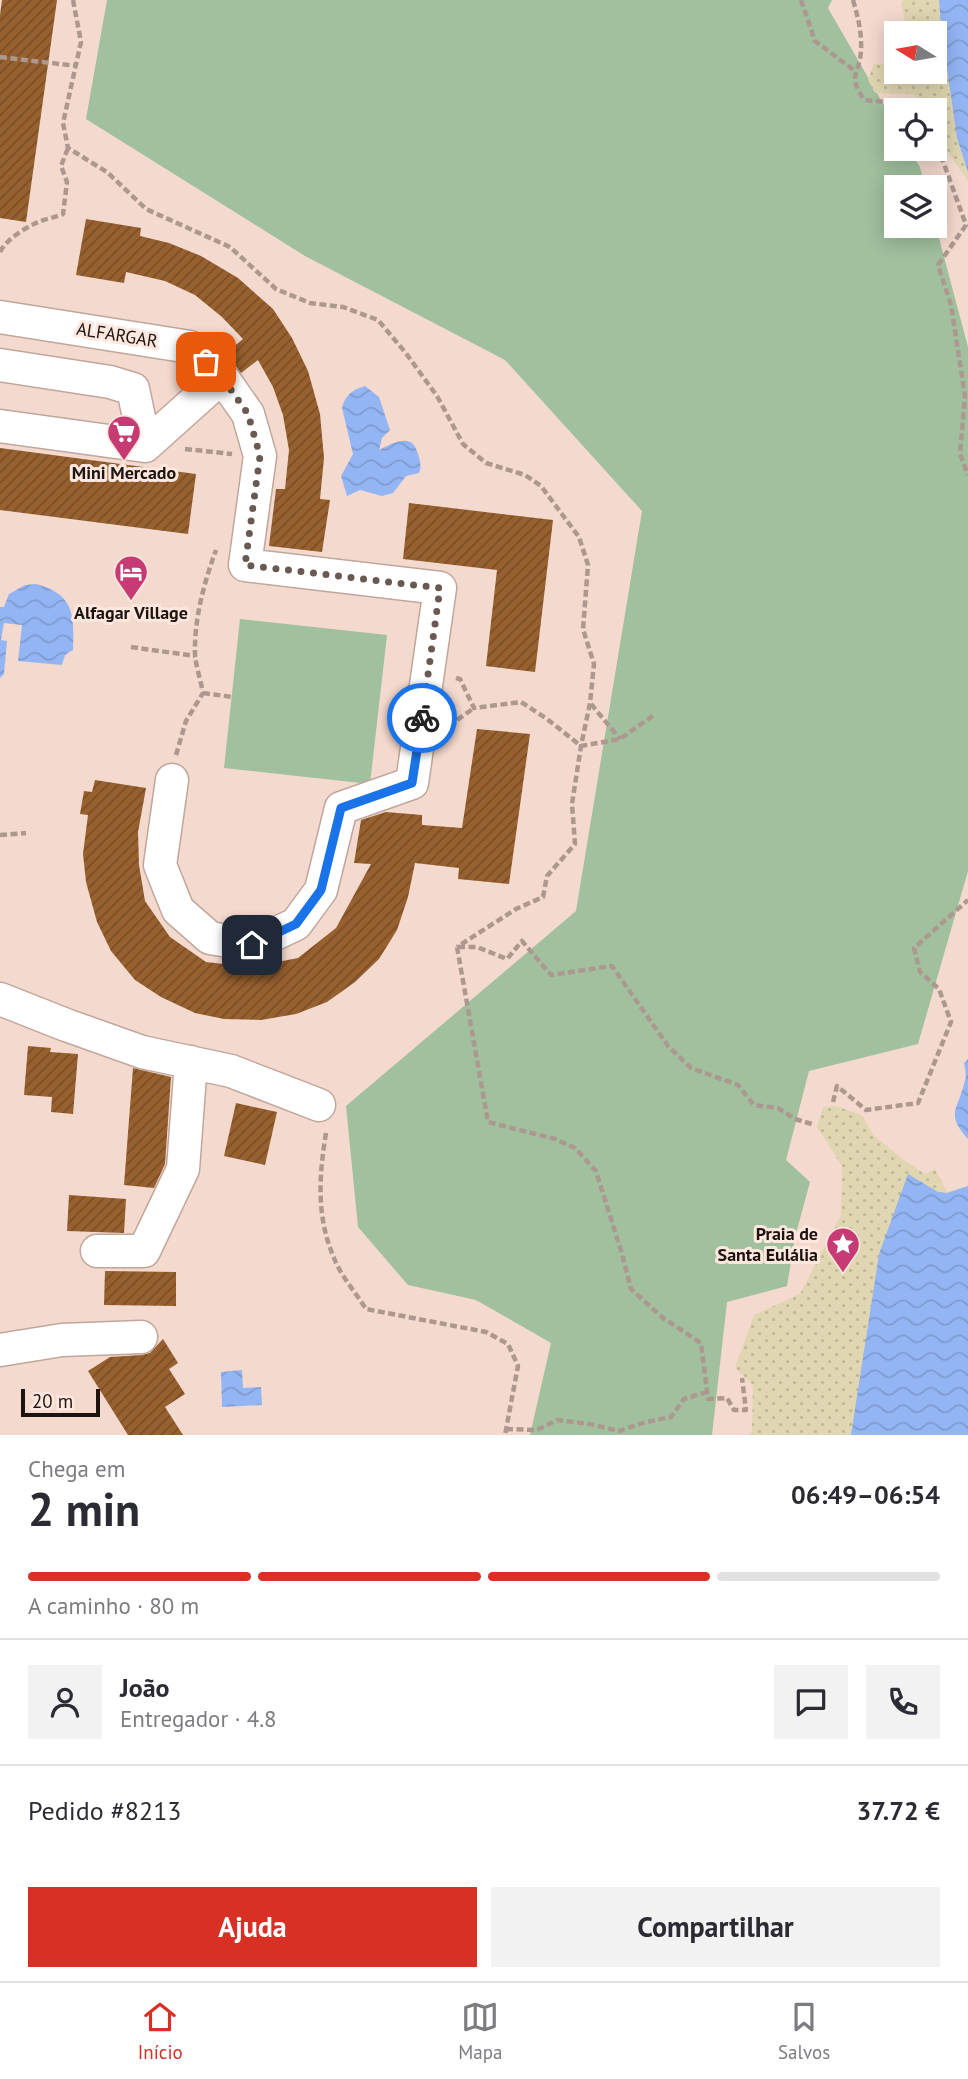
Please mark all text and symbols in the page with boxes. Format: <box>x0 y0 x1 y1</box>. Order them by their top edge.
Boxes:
north arrow <box>884 21 947 84</box>
map controls <box>884 21 947 238</box>
button: locate <box>884 98 947 161</box>
button: layers <box>884 175 947 238</box>
street label: ALFARGAR <box>75 317 160 352</box>
pin <box>176 332 236 392</box>
icon: bag <box>187 343 225 381</box>
supermarket icon: Mini Mercado <box>105 413 143 462</box>
place label: Mini Mercado <box>72 461 177 484</box>
hotel icon: Alfagar Village <box>112 553 150 602</box>
place label: Alfagar Village <box>74 601 188 624</box>
courier <box>387 683 457 753</box>
icon: bike <box>403 699 441 737</box>
pin <box>222 915 282 975</box>
icon: home <box>233 926 271 964</box>
place label: Praia de Santa Eulália <box>718 1222 818 1266</box>
place icon: Praia de Santa Eulália <box>824 1225 862 1274</box>
scale bar <box>21 1386 100 1418</box>
text: 20 m <box>32 1389 73 1413</box>
text: Chega em <box>28 1454 125 1483</box>
text: 06:49–06:54 <box>791 1478 940 1511</box>
text: 2 min <box>28 1479 140 1539</box>
text: A caminho · 80 m <box>28 1591 199 1620</box>
button: person <box>28 1665 102 1739</box>
button: chat <box>774 1665 848 1739</box>
button: phone <box>866 1665 940 1739</box>
text: João <box>120 1671 170 1704</box>
text: Entregador · 4.8 <box>120 1704 277 1733</box>
text: Pedido #8213 <box>28 1794 181 1827</box>
text: 37.72 € <box>856 1794 940 1827</box>
button: Ajuda <box>28 1887 477 1967</box>
button: Compartilhar <box>491 1887 940 1967</box>
tab: Início <box>138 1998 183 2064</box>
tab: Mapa <box>458 1998 502 2064</box>
tab: Salvos <box>778 1998 830 2064</box>

